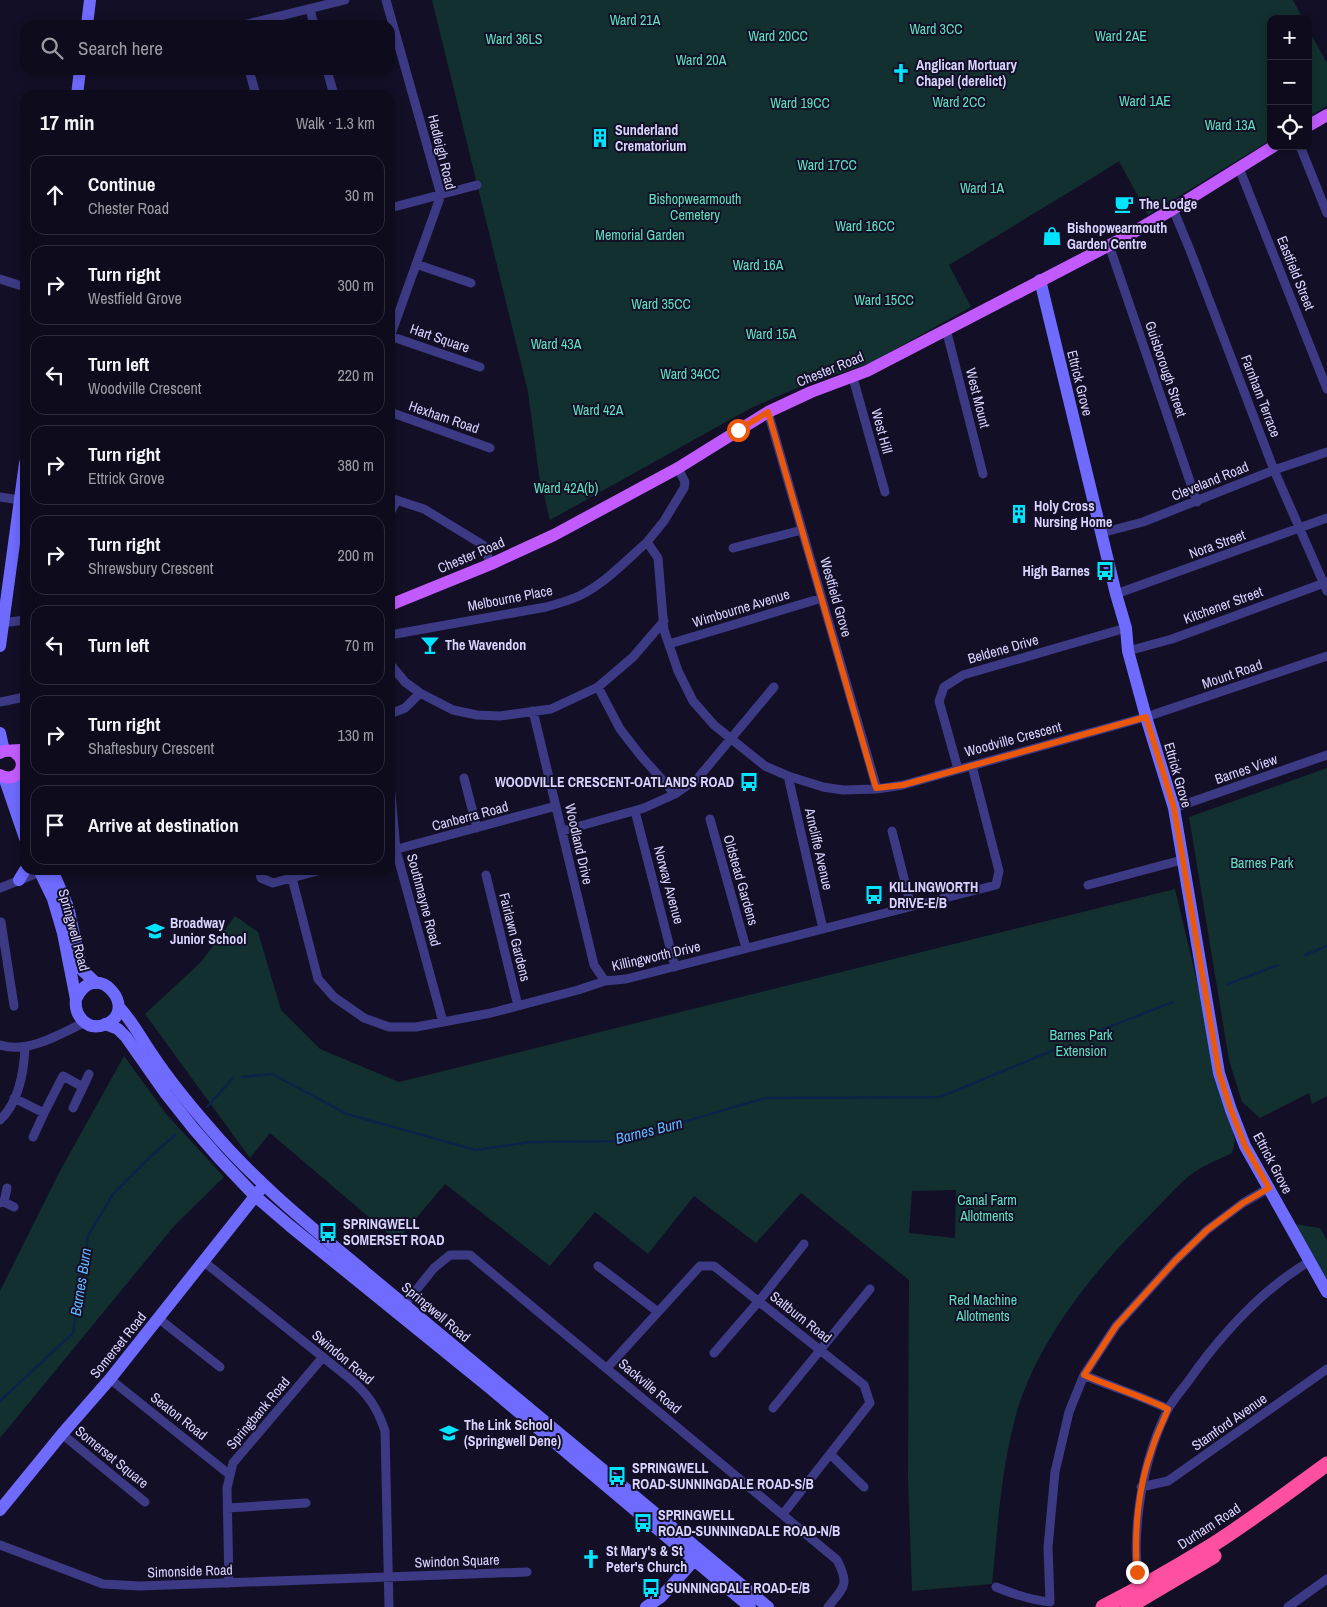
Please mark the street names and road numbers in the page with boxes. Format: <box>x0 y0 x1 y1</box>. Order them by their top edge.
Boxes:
street label: Hadleigh Road <box>424 113 460 191</box>
street label: Eastfield Street <box>1273 233 1319 313</box>
street label: Hart Square <box>408 319 472 357</box>
street label: Guisborough Street <box>1141 319 1191 419</box>
street label: Chester Road <box>794 347 866 391</box>
street label: Ettrick Grove <box>1063 348 1097 418</box>
street label: Farnham Terrace <box>1237 352 1285 440</box>
street label: West Mount <box>962 366 994 430</box>
street label: Hexham Road <box>406 397 482 437</box>
street label: West Hill <box>867 407 897 455</box>
street label: Cleveland Road <box>1169 457 1251 505</box>
street label: Nora Street <box>1186 526 1248 562</box>
street label: Chester Road <box>435 533 507 577</box>
street label: Westfield Grove <box>816 555 856 639</box>
street label: Melbourne Place <box>466 581 554 615</box>
street label: Kitchener Street <box>1181 582 1265 628</box>
street label: Wimbourne Avenue <box>690 585 792 631</box>
street label: Beldene Drive <box>966 630 1040 668</box>
street label: Mount Road <box>1200 655 1264 693</box>
street label: Woodville Crescent <box>963 717 1063 761</box>
street label: Ettrick Grove <box>1160 740 1196 810</box>
street label: Barnes View <box>1212 750 1280 788</box>
street label: Canberra Road <box>430 797 510 835</box>
street label: Woodland Drive <box>561 802 597 886</box>
street label: Arncliffe Avenue <box>801 805 837 892</box>
street label: Oldstead Gardens <box>720 833 763 928</box>
street label: Norway Avenue <box>650 844 688 926</box>
street label: Southmayne Road <box>403 852 445 948</box>
street label: Springwell Road <box>54 887 94 973</box>
street label: Fairlawn Gardens <box>495 891 535 983</box>
street label: Killingworth Drive <box>610 937 702 975</box>
street label: Ettrick Grove <box>1249 1129 1297 1197</box>
street label: Springwell Road <box>398 1278 474 1346</box>
street label: Saltburn Road <box>767 1287 835 1347</box>
street label: Somerset Road <box>86 1308 150 1382</box>
street label: Swindon Road <box>308 1326 378 1388</box>
street label: Sackville Road <box>615 1354 685 1418</box>
street label: Springbank Road <box>222 1373 294 1453</box>
street label: Seaton Road <box>147 1388 211 1444</box>
street label: Stamford Avenue <box>1188 1389 1270 1455</box>
street label: Somerset Square <box>72 1422 152 1492</box>
street label: Durham Road <box>1174 1499 1244 1553</box>
street label: Swindon Square <box>414 1551 500 1571</box>
street label: Simonside Road <box>147 1561 233 1581</box>

